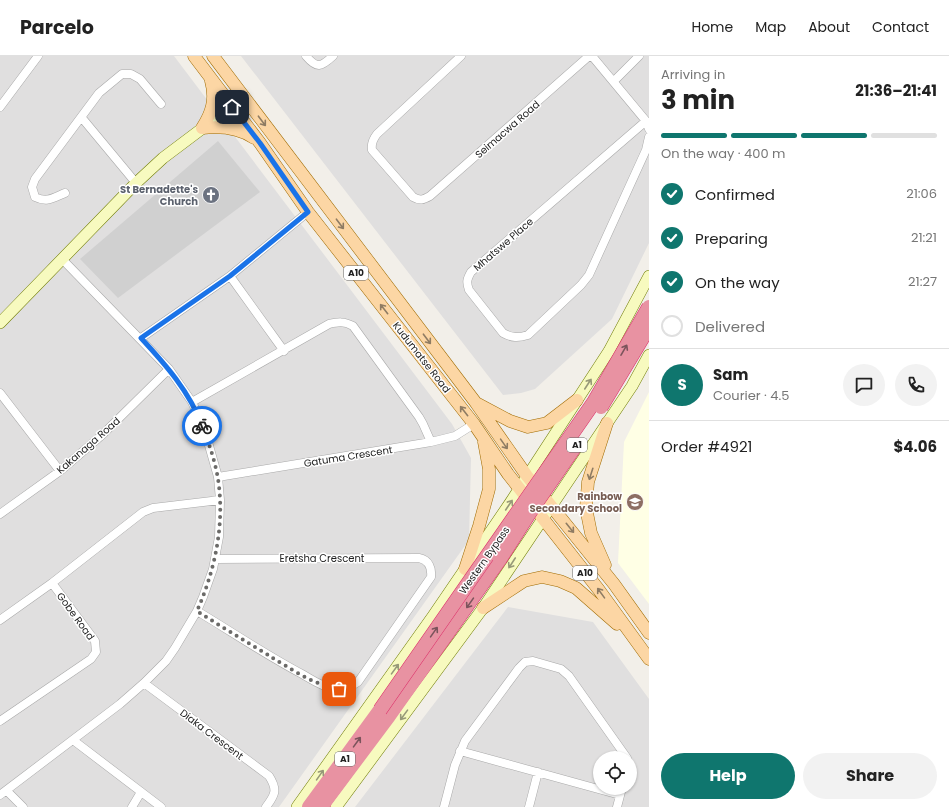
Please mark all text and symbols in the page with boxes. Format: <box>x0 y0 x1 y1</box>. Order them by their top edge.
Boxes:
text: Parcelo <box>20 14 94 41</box>
text: Home <box>691 17 733 37</box>
text: Map <box>755 17 786 37</box>
text: About <box>808 17 850 37</box>
text: Contact <box>872 17 929 37</box>
text: Arriving in <box>661 65 725 84</box>
text: 21:36–21:41 <box>855 80 937 101</box>
text: 3 min <box>661 82 735 118</box>
pin <box>215 90 249 124</box>
icon: home <box>221 96 243 118</box>
street label: Seimacwa Road <box>472 97 543 162</box>
one-way arrow <box>258 115 266 126</box>
text: On the way · 400 m <box>661 144 785 163</box>
place label: St Bernadette's Church <box>120 182 198 209</box>
icon: check <box>661 183 683 205</box>
text: Confirmed <box>695 184 775 205</box>
text: 21:06 <box>906 184 937 203</box>
church icon: St Bernadette's Church <box>201 185 221 205</box>
street label: Mhatswe Place <box>470 214 537 275</box>
one-way arrow <box>336 219 345 230</box>
icon: check <box>661 227 683 249</box>
text: Preparing <box>695 228 768 249</box>
text: 21:21 <box>911 228 937 247</box>
road number: A10 <box>344 266 368 280</box>
icon: check <box>661 271 683 293</box>
text: On the way <box>695 272 780 293</box>
text: 21:27 <box>908 272 937 291</box>
one-way arrow <box>380 303 388 314</box>
text: Delivered <box>695 316 765 337</box>
street label: Kudumatse Road <box>389 319 454 396</box>
one-way arrow <box>423 334 432 345</box>
one-way arrow <box>620 345 628 356</box>
text: Sam <box>713 364 748 385</box>
button: chat <box>843 364 885 406</box>
button: phone <box>895 364 937 406</box>
text: S <box>677 374 687 395</box>
one-way arrow <box>584 378 592 390</box>
text: Courier · 4.5 <box>713 386 789 405</box>
courier <box>182 406 222 446</box>
one-way arrow <box>460 406 468 417</box>
street label: Kakanaga Road <box>53 413 123 477</box>
icon: bike <box>191 415 213 437</box>
text: Order #4921 <box>661 436 752 457</box>
text: $4.06 <box>893 436 937 457</box>
one-way arrow <box>500 438 508 449</box>
road number: A1 <box>567 438 587 452</box>
street label: Gatuma Crescent <box>303 442 394 471</box>
one-way arrow <box>586 467 594 479</box>
place label: Rainbow Secondary School <box>530 489 622 516</box>
school or university icon: Rainbow Secondary School <box>625 492 645 512</box>
one-way arrow <box>505 499 513 511</box>
street label: Western Bypass <box>455 523 513 597</box>
one-way arrow <box>565 523 574 533</box>
street label: Eretsha Crescent <box>280 551 365 566</box>
one-way arrow <box>508 557 516 568</box>
road number: A10 <box>573 566 597 580</box>
one-way arrow <box>597 588 605 599</box>
street label: Gobe Road <box>53 589 98 643</box>
one-way arrow <box>466 597 474 608</box>
one-way arrow <box>430 627 438 638</box>
one-way arrow <box>391 664 399 675</box>
pin <box>322 672 356 706</box>
icon: bag <box>328 678 350 700</box>
street label: Diaka Crescent <box>177 706 247 763</box>
one-way arrow <box>400 709 409 720</box>
one-way arrow <box>353 736 361 747</box>
map controls <box>593 751 637 795</box>
button: locate <box>593 751 637 795</box>
road number: A1 <box>335 752 355 766</box>
button: Help <box>661 753 795 799</box>
button: Share <box>803 753 937 799</box>
one-way arrow <box>316 770 324 781</box>

